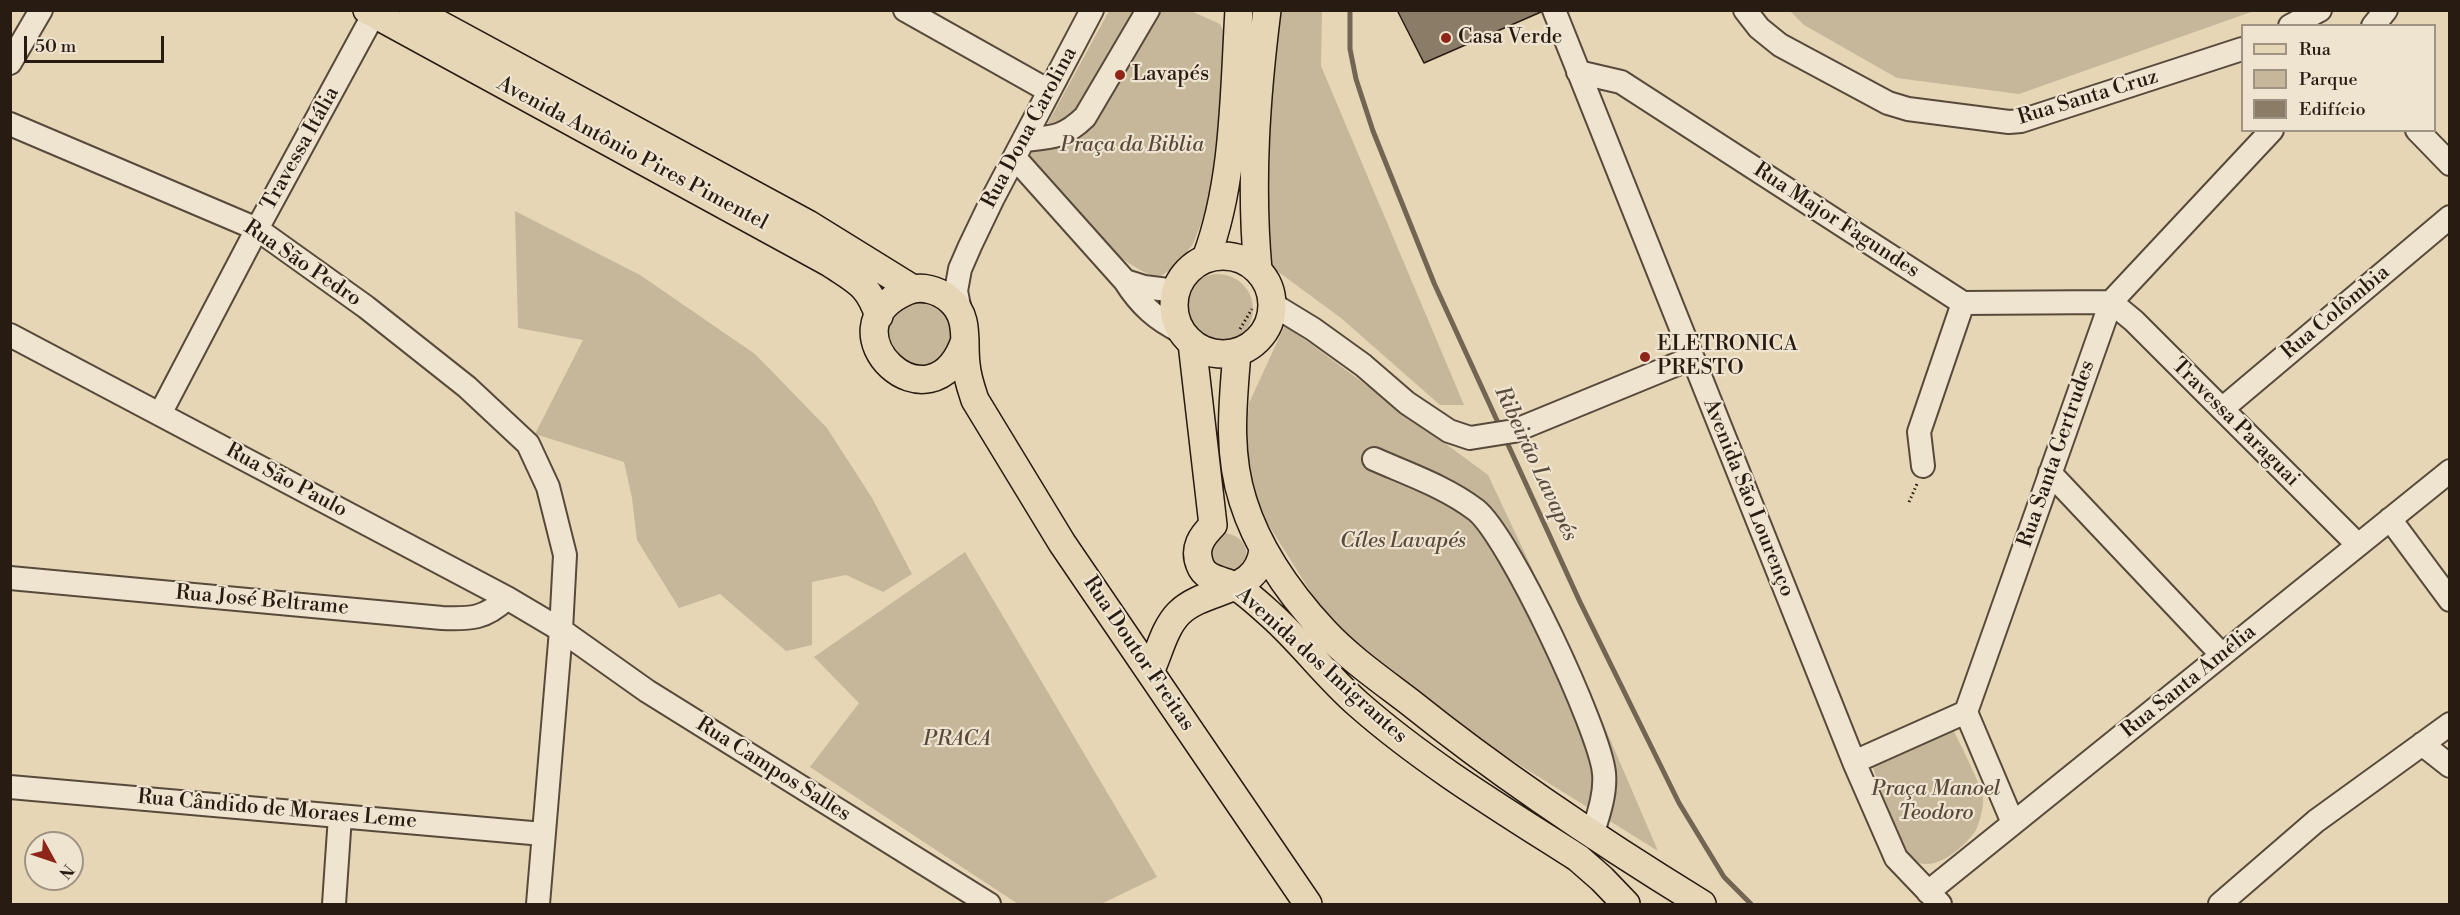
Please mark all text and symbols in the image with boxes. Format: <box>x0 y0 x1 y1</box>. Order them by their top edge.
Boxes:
scale bar <box>27 24 166 62</box>
legend <box>2241 24 2436 132</box>
place label: Casa Verde <box>1458 25 1562 51</box>
marker: Casa Verde <box>1439 31 1453 45</box>
text: 50 m <box>35 35 76 58</box>
text: Rua <box>2299 38 2331 61</box>
street label: Rua Dona Carolina <box>977 43 1083 213</box>
place label: Lavapés <box>1132 62 1209 88</box>
street label: Rua Santa Cruz <box>2015 65 2161 131</box>
marker: Lavapés <box>1113 68 1127 82</box>
text: Parque <box>2299 68 2358 91</box>
street label: Avenida Antônio Pires Pimentel <box>492 72 772 236</box>
street label: Travessa Itália <box>257 83 345 215</box>
text: Edifício <box>2299 98 2366 121</box>
park label: Praça da Biblia <box>1060 133 1204 159</box>
street label: Rua Major Fagundes <box>1748 158 1924 284</box>
street label: Rua São Pedro <box>238 215 366 313</box>
street label: Rua Colômbia <box>2277 260 2395 366</box>
place label: ELETRONICA PRESTO <box>1657 332 1798 382</box>
marker: ELETRONICA PRESTO <box>1638 350 1652 364</box>
street label: Travessa Paraguai <box>2166 354 2304 492</box>
street label: Rua Santa Gertrudes <box>2013 357 2101 551</box>
water label: Ribeirão Lavapés <box>1488 383 1582 545</box>
street label: Avenida São Lourenço <box>1697 395 1799 601</box>
street label: Rua São Paulo <box>221 438 351 524</box>
park label: Cíles Lavapés <box>1340 529 1466 555</box>
street label: Rua Doutor Freitas <box>1077 572 1199 736</box>
street label: Rua José Beltrame <box>174 581 350 621</box>
street label: Avenida dos Imigrantes <box>1230 583 1412 749</box>
street label: Rua Santa Amélia <box>2116 620 2262 744</box>
street label: Rua Campos Salles <box>691 712 855 828</box>
park label: PRACA <box>923 727 991 753</box>
park label: Praça Manoel Teodoro <box>1872 777 2000 827</box>
street label: Rua Cândido de Moraes Leme <box>136 785 418 835</box>
north arrow <box>24 831 84 891</box>
text: N <box>55 860 78 883</box>

